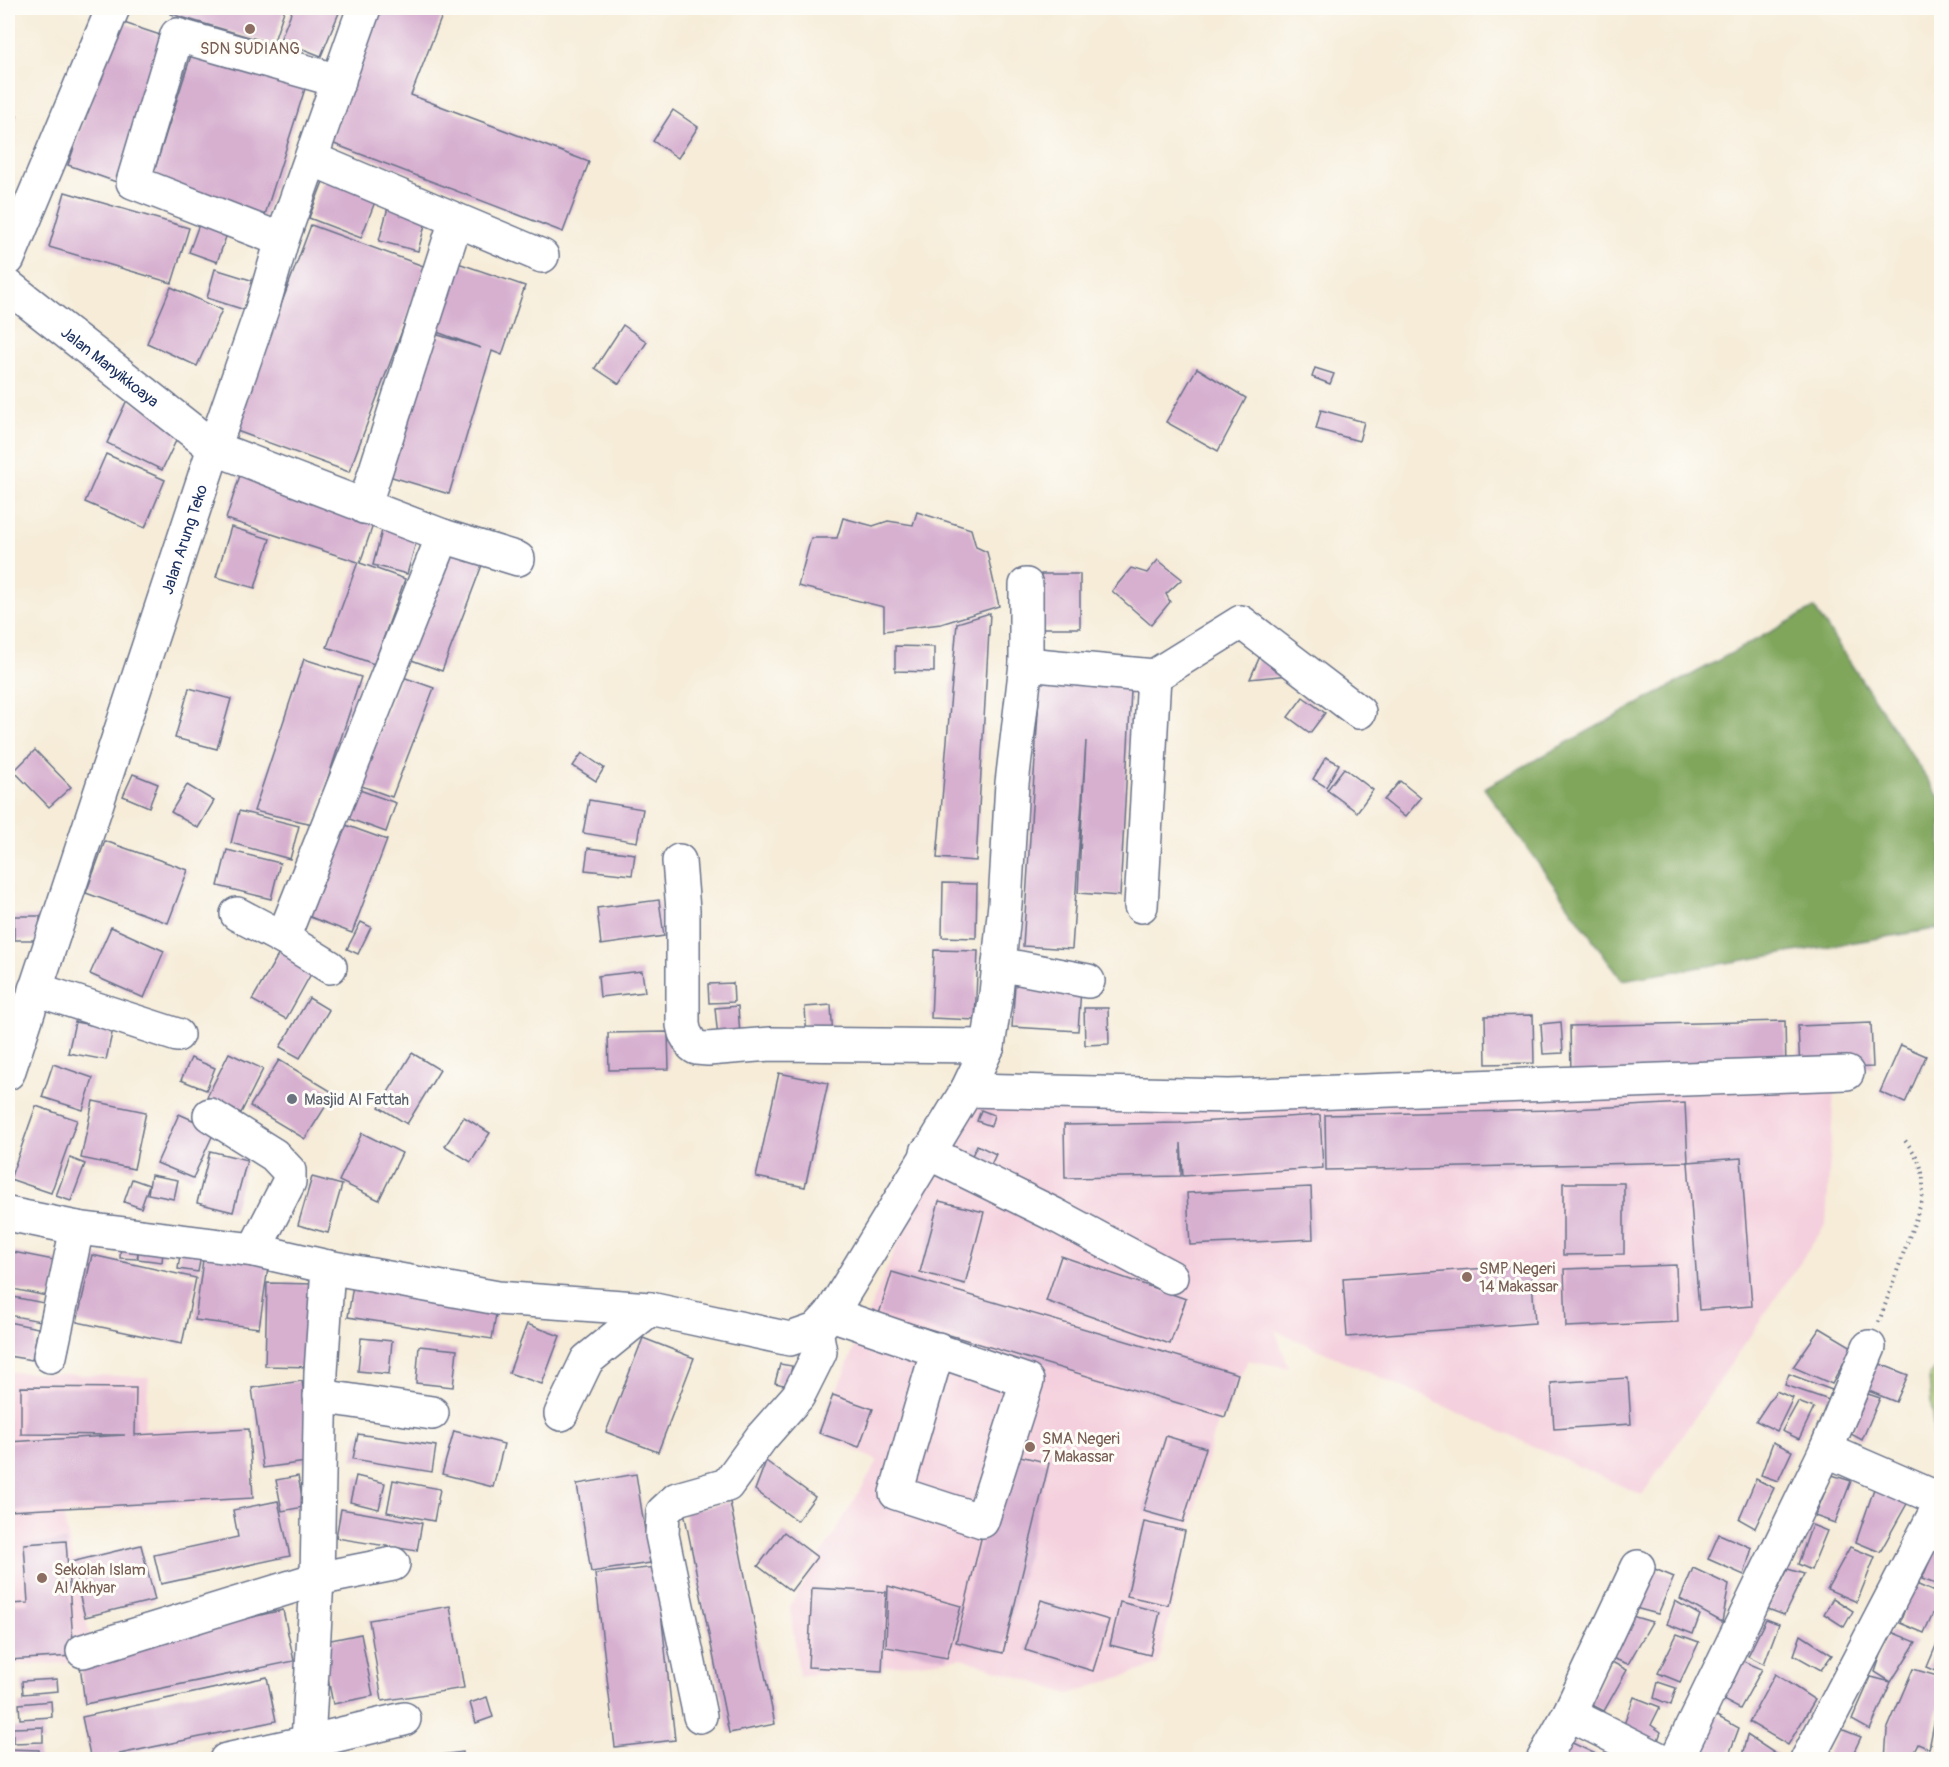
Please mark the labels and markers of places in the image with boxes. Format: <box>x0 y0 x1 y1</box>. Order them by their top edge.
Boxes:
marker: SDN SUDIANG <box>243 22 257 36</box>
place label: SDN SUDIANG <box>200 39 300 59</box>
place label: Masjid Al Fattah <box>304 1090 409 1110</box>
marker: Masjid Al Fattah <box>285 1092 299 1106</box>
place label: SMP Negeri 14 Makassar <box>1479 1259 1559 1297</box>
marker: SMP Negeri 14 Makassar <box>1460 1270 1474 1284</box>
place label: SMA Negeri 7 Makassar <box>1042 1429 1120 1467</box>
marker: SMA Negeri 7 Makassar <box>1023 1440 1037 1454</box>
place label: Sekolah Islam Al Akhyar <box>54 1560 146 1598</box>
marker: Sekolah Islam Al Akhyar <box>35 1571 49 1585</box>

